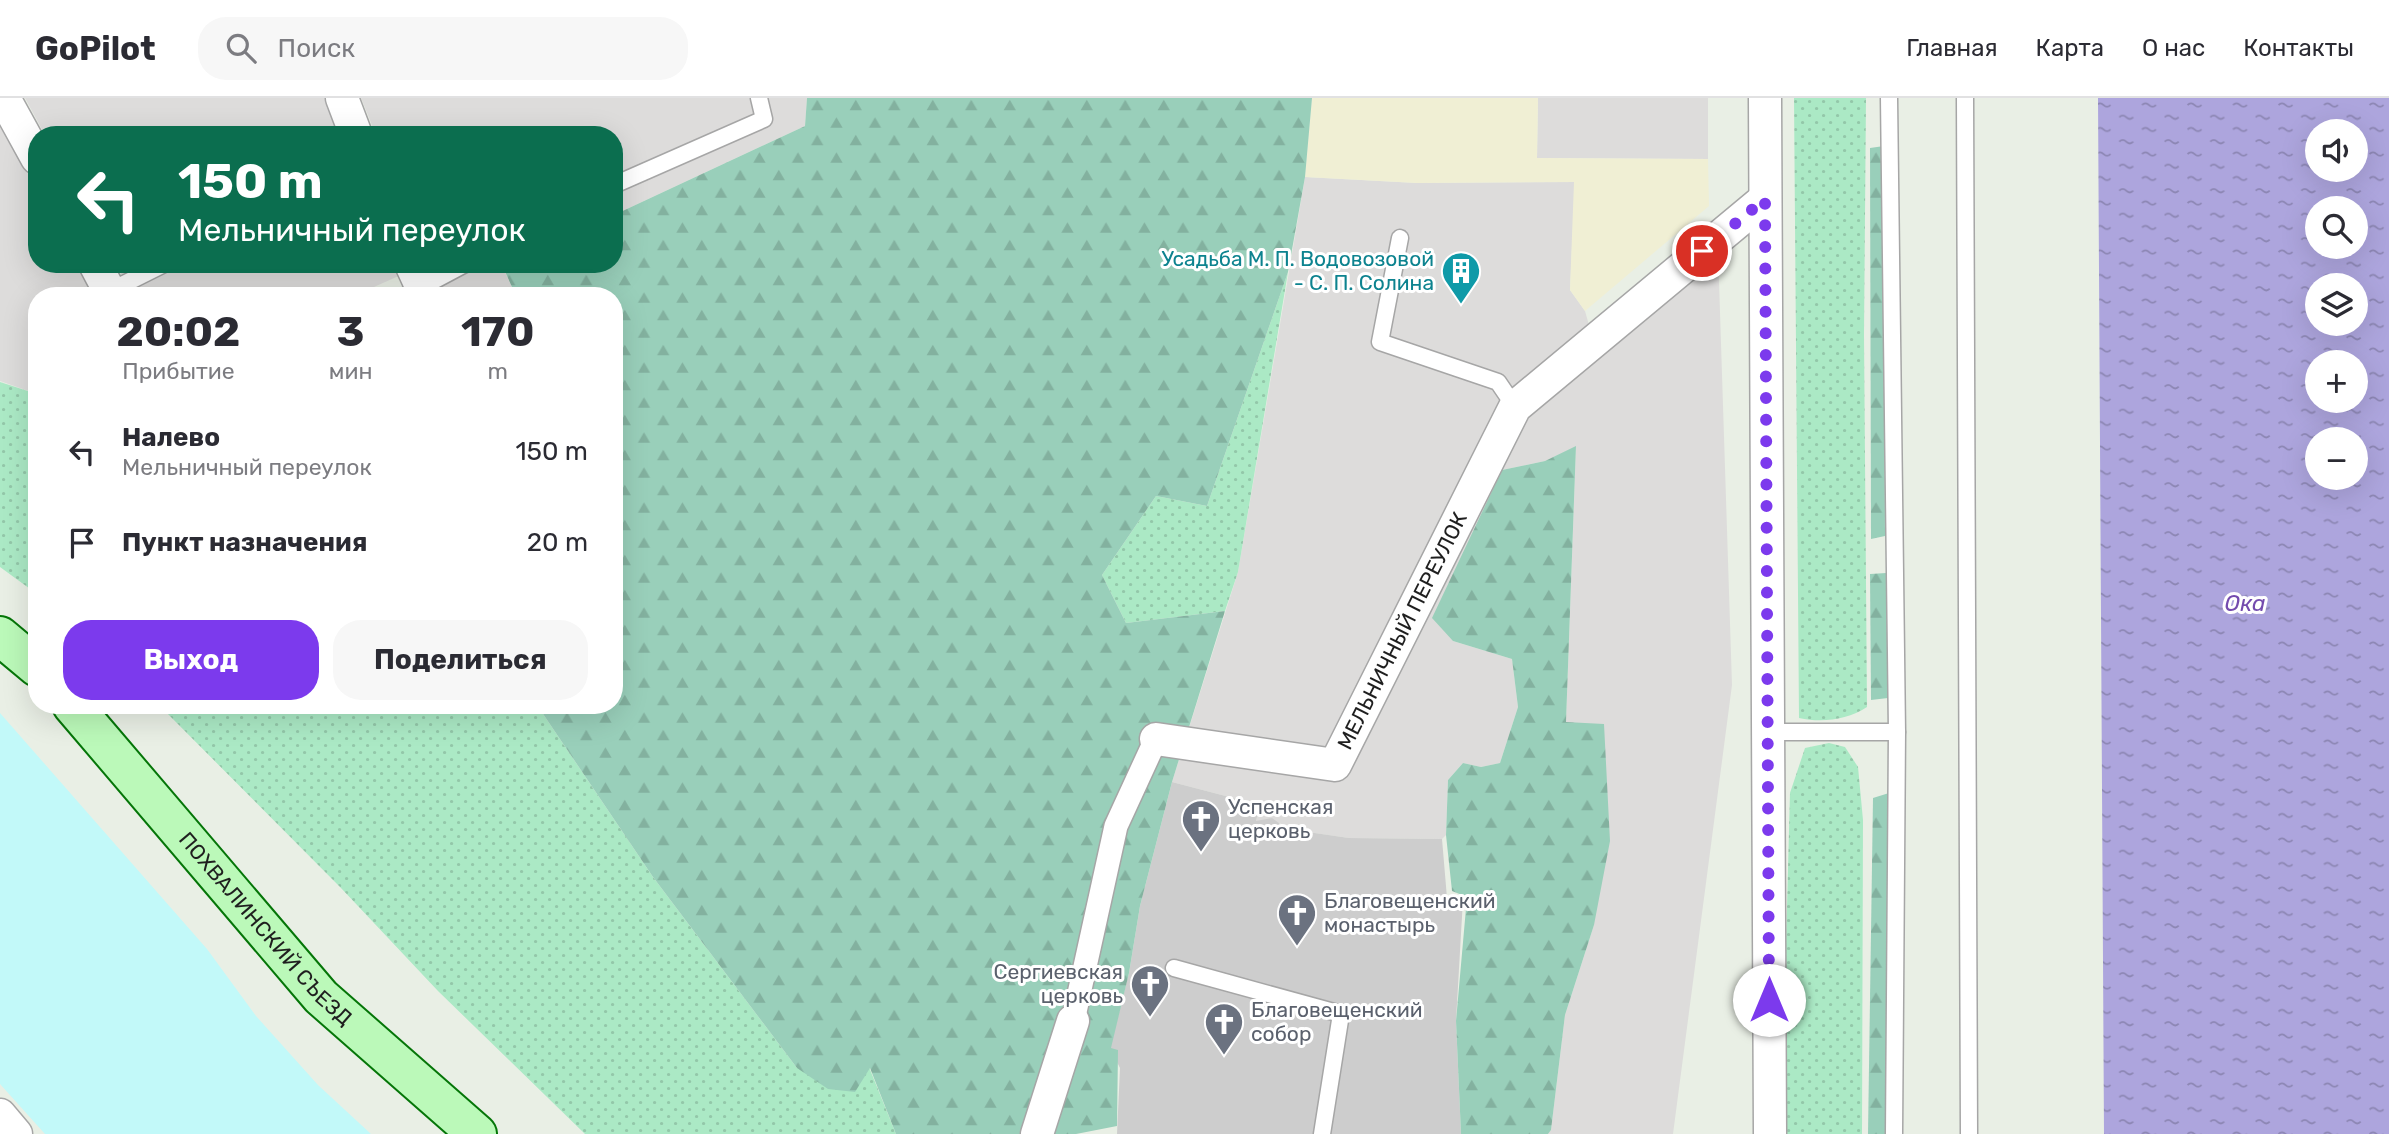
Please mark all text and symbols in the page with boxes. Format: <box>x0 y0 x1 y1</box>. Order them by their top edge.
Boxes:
search box <box>198 17 688 80</box>
text: GoPilot <box>35 29 156 68</box>
icon: search <box>222 29 260 67</box>
text: Поиск <box>278 33 355 64</box>
text: Главная <box>1906 34 1998 62</box>
text: Карта <box>2036 34 2104 62</box>
text: О нас <box>2142 34 2205 62</box>
text: Контакты <box>2243 34 2354 62</box>
map controls <box>2305 119 2368 490</box>
button: sound <box>2305 119 2368 182</box>
text: 150 m <box>178 152 323 210</box>
icon: left <box>63 154 154 245</box>
button: search <box>2305 196 2368 259</box>
text: Мельничный переулок <box>178 211 526 249</box>
pin <box>1672 221 1732 281</box>
icon: arrive <box>1683 232 1721 270</box>
place label: Усадьба М. П. Водовозовой - С. П. Солина <box>1162 246 1434 295</box>
building icon: Усадьба М. П. Водовозовой - С. П. Солина <box>1440 250 1482 305</box>
button: layers <box>2305 273 2368 336</box>
text: 20:02 <box>116 307 240 357</box>
text: 3 <box>337 307 365 357</box>
text: 170 <box>461 307 535 357</box>
button: + <box>2305 350 2368 413</box>
text: Прибытие <box>122 357 235 385</box>
text: мин <box>329 357 373 385</box>
text: m <box>488 357 508 385</box>
text: Налево <box>122 422 220 453</box>
button: − <box>2305 427 2368 490</box>
icon: left <box>63 433 101 471</box>
text: 150 m <box>515 436 588 467</box>
text: Мельничный переулок <box>122 453 372 481</box>
street label: МЕЛЬНИЧНЫЙ ПЕРЕУЛОК <box>1332 508 1472 754</box>
icon: arrive <box>63 524 101 562</box>
text: Пункт назначения <box>122 527 367 558</box>
text: 20 m <box>527 527 588 558</box>
water label: Ока <box>2224 589 2266 617</box>
button: Выход <box>63 620 319 700</box>
button: Поделиться <box>333 620 588 700</box>
place label: Успенская церковь <box>1228 794 1333 843</box>
church icon: Успенская церковь <box>1180 798 1222 853</box>
street label: ПОХВАЛИНСКИЙ СЪЕЗД <box>174 827 357 1031</box>
place label: Благовещенский монастырь <box>1324 888 1496 937</box>
church icon: Благовещенский монастырь <box>1276 892 1318 947</box>
place label: Сергиевская церковь <box>993 959 1123 1008</box>
church icon: Сергиевская церковь <box>1129 963 1171 1018</box>
position arrow <box>1732 963 1806 1037</box>
place label: Благовещенский собор <box>1251 997 1423 1046</box>
church icon: Благовещенский собор <box>1203 1001 1245 1056</box>

